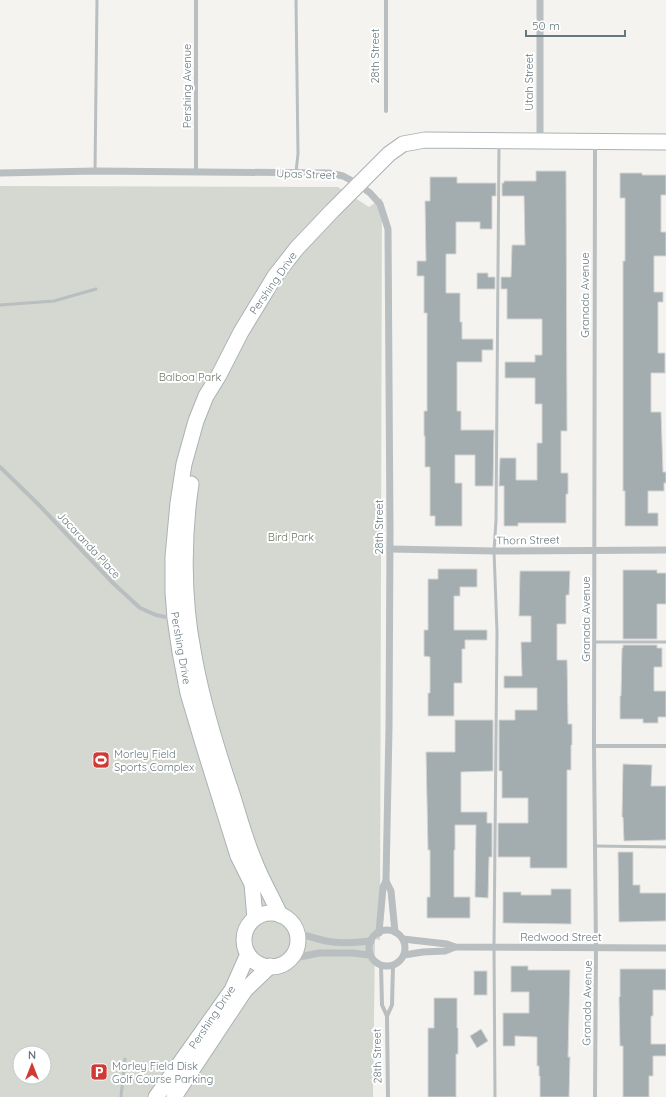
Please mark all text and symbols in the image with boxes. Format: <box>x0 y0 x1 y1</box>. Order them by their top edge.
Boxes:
scale bar <box>526 12 625 38</box>
text: 50 m <box>532 18 560 33</box>
street label: 28th Street <box>368 28 382 84</box>
street label: Pershing Avenue <box>180 44 194 128</box>
street label: Utah Street <box>522 53 536 111</box>
street label: Upas Street <box>276 166 336 182</box>
street label: Pershing Drive <box>246 249 300 317</box>
street label: Granada Avenue <box>578 252 592 338</box>
park label: Balboa Park <box>159 370 221 384</box>
street label: 28th Street <box>372 499 386 555</box>
street label: Jacaranda Place <box>54 509 124 581</box>
park label: Bird Park <box>268 530 314 544</box>
street label: Thorn Street <box>496 532 560 548</box>
street label: Granada Avenue <box>579 576 593 662</box>
street label: Pershing Drive <box>168 611 194 685</box>
place label: Morley Field Sports Complex <box>114 747 194 774</box>
sports icon: Morley Field Sports Complex <box>91 750 111 770</box>
street label: Redwood Street <box>520 930 602 944</box>
street label: Granada Avenue <box>579 960 595 1046</box>
street label: Pershing Drive <box>186 983 238 1051</box>
street label: 28th Street <box>370 1028 384 1084</box>
north arrow <box>12 1045 52 1085</box>
text: N <box>28 1048 36 1062</box>
place label: Morley Field Disk Golf Course Parking <box>112 1059 213 1086</box>
parking icon: Morley Field Disk Golf Course Parking <box>89 1062 109 1082</box>

